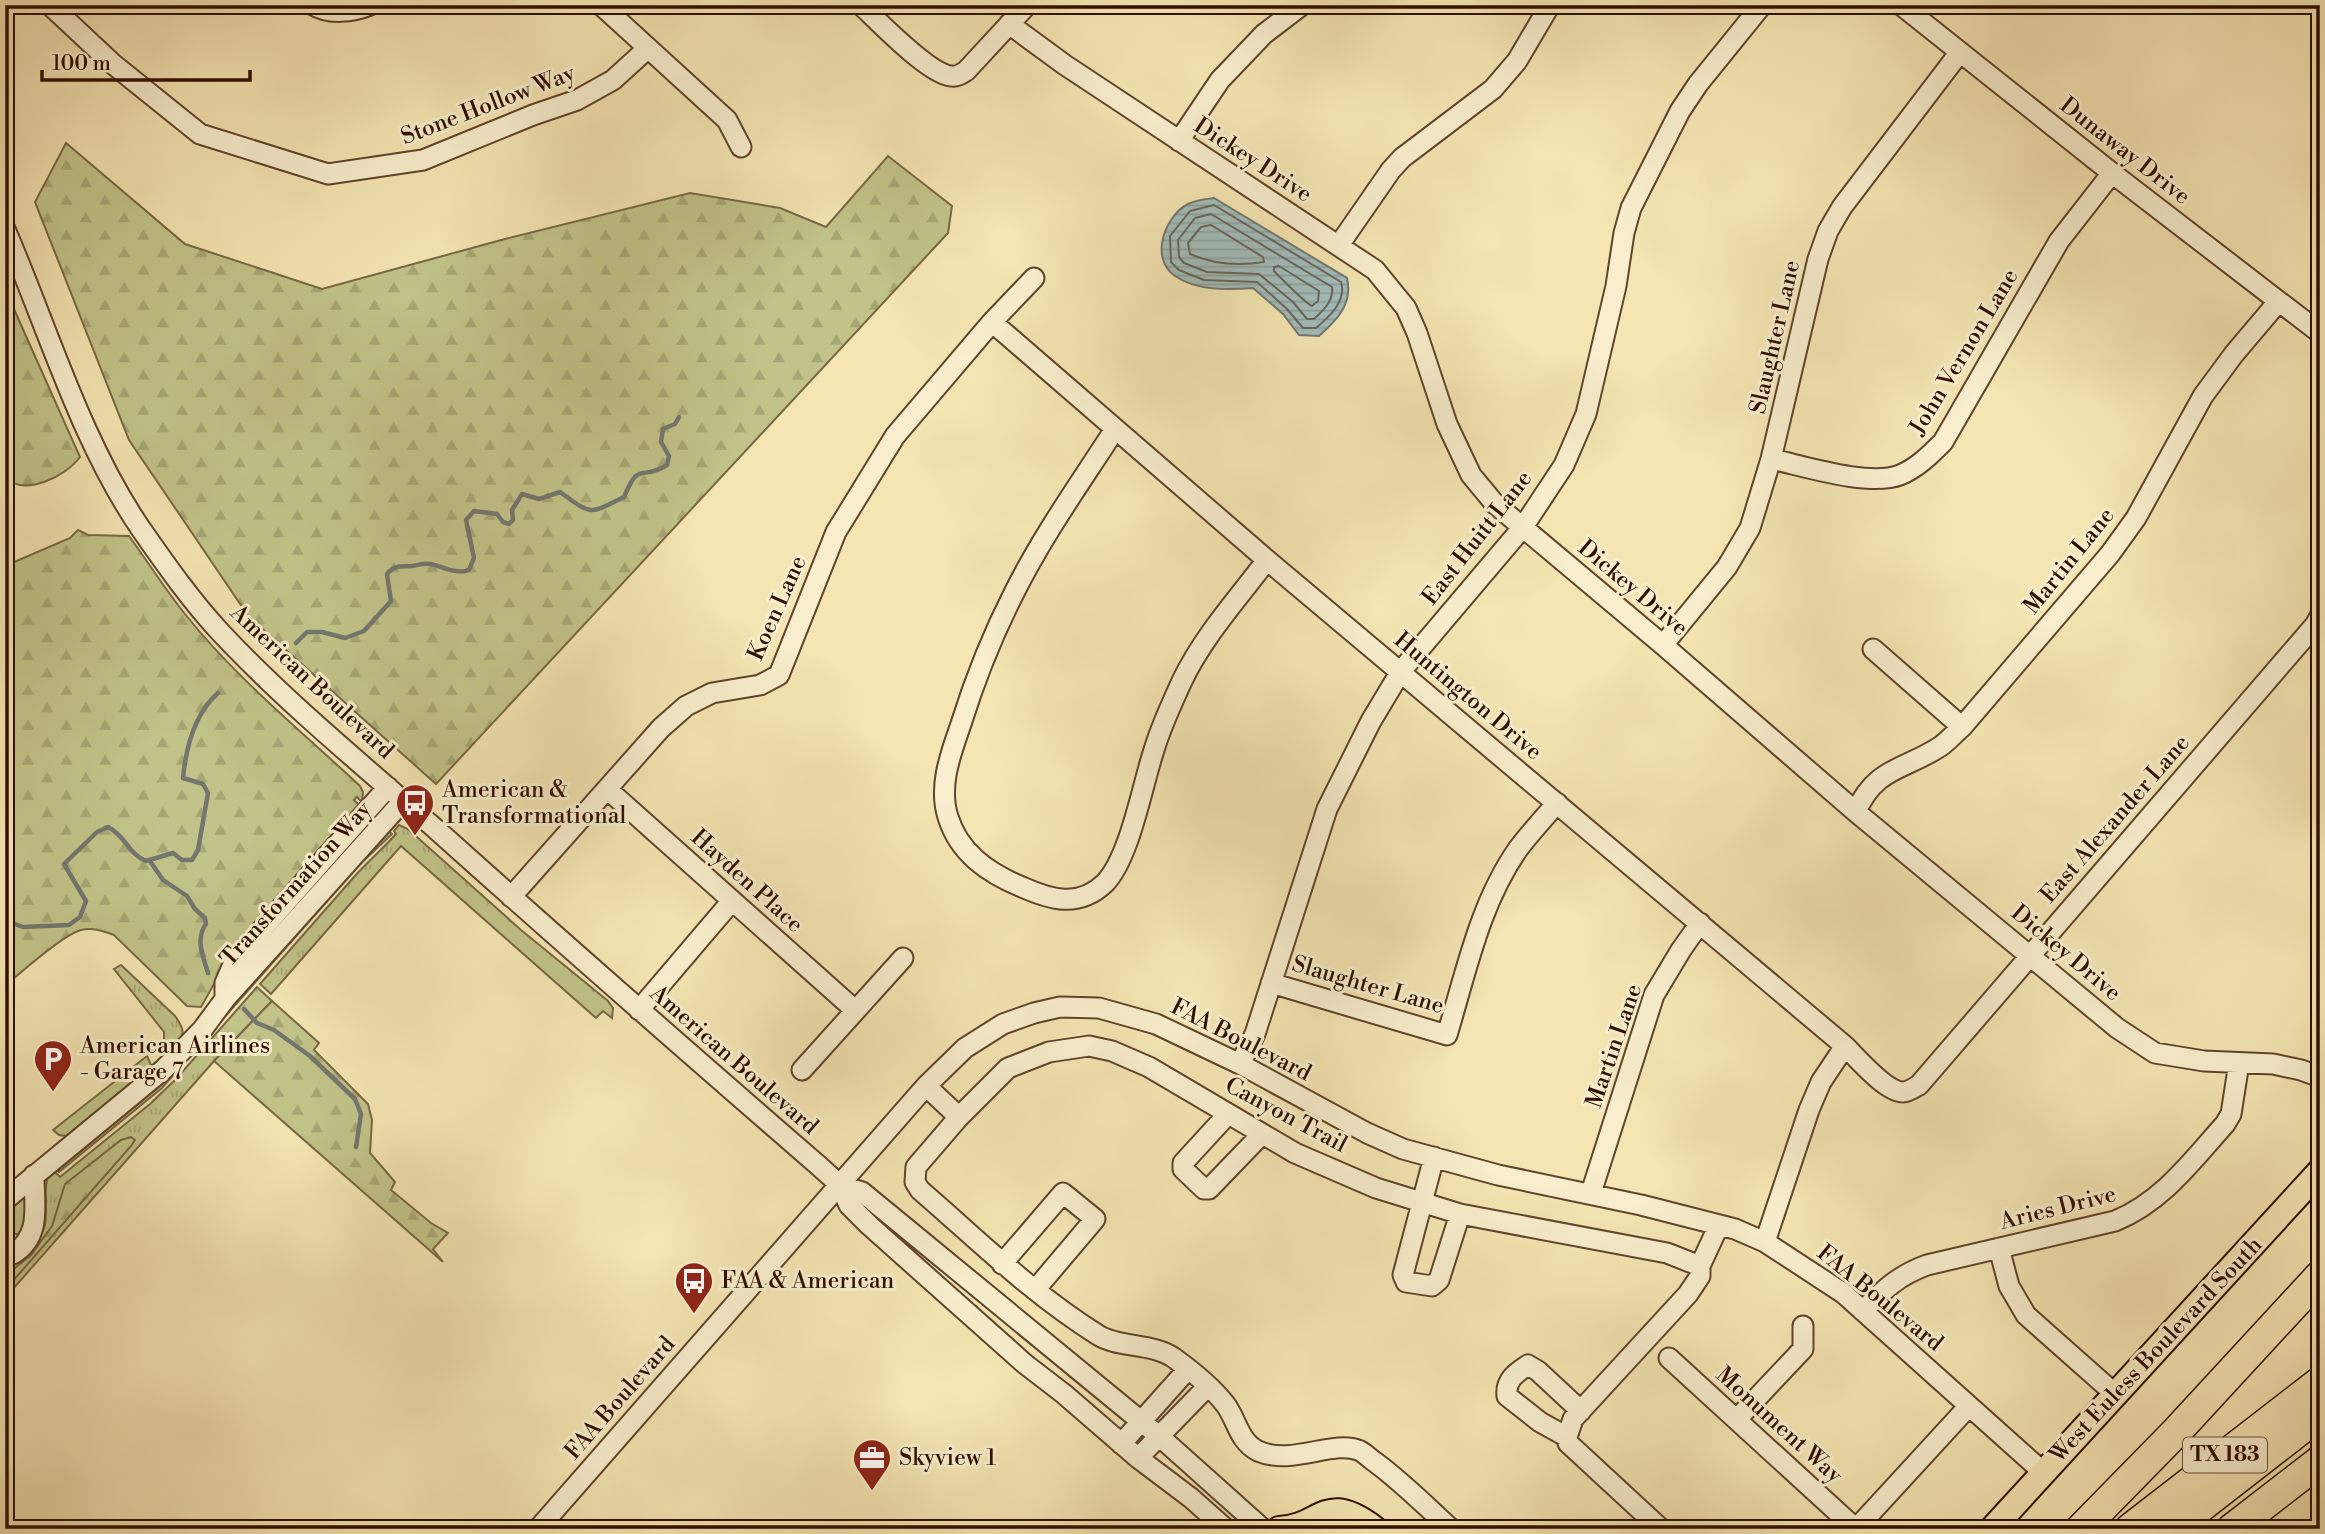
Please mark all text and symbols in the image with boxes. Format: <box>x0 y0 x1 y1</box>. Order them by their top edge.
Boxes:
scale bar <box>42 38 250 82</box>
text: 100 m <box>52 51 111 77</box>
street label: Stone Hollow Way <box>397 59 580 151</box>
street label: Dunaway Drive <box>2054 91 2196 211</box>
street label: Dickey Drive <box>1189 112 1317 208</box>
street label: Slaughter Lane <box>1744 257 1806 417</box>
street label: John Vernon Lane <box>1903 264 2025 441</box>
street label: East Huitt Lane <box>1416 465 1538 611</box>
street label: Martin Lane <box>2018 502 2120 620</box>
street label: Dickey Drive <box>1572 534 1694 642</box>
street label: Koen Lane <box>741 551 813 665</box>
street label: American Boulevard <box>224 598 400 765</box>
street label: Huntington Drive <box>1388 626 1548 766</box>
street label: East Alexander Lane <box>2034 729 2196 909</box>
place label: American & Transformational <box>441 776 626 830</box>
bus stop icon: American & Transformational <box>394 782 436 837</box>
street label: Transformation Way <box>214 795 378 972</box>
street label: Hayden Place <box>685 823 809 939</box>
street label: Dickey Drive <box>2005 899 2127 1007</box>
street label: Slaughter Lane <box>1289 950 1447 1020</box>
street label: American Boulevard <box>643 979 824 1141</box>
street label: Martin Lane <box>1580 980 1648 1112</box>
street label: FAA Boulevard <box>1166 993 1316 1087</box>
place label: American Airlines - Garage 7 <box>79 1032 270 1086</box>
parking icon: American Airlines - Garage 7 <box>32 1038 74 1093</box>
street label: Canyon Trail <box>1220 1071 1352 1159</box>
street label: Aries Drive <box>1996 1180 2119 1236</box>
street label: West Euless Boulevard South <box>2043 1231 2268 1470</box>
street label: FAA Boulevard <box>1811 1239 1949 1357</box>
bus stop icon: FAA & American <box>673 1260 715 1315</box>
place label: FAA & American <box>721 1267 895 1295</box>
street label: FAA Boulevard <box>559 1331 681 1465</box>
street label: Monument Way <box>1710 1361 1849 1490</box>
office icon: Skyview 1 <box>851 1437 893 1492</box>
road number: TX 183 <box>2183 1438 2267 1472</box>
place label: Skyview 1 <box>899 1444 996 1472</box>

